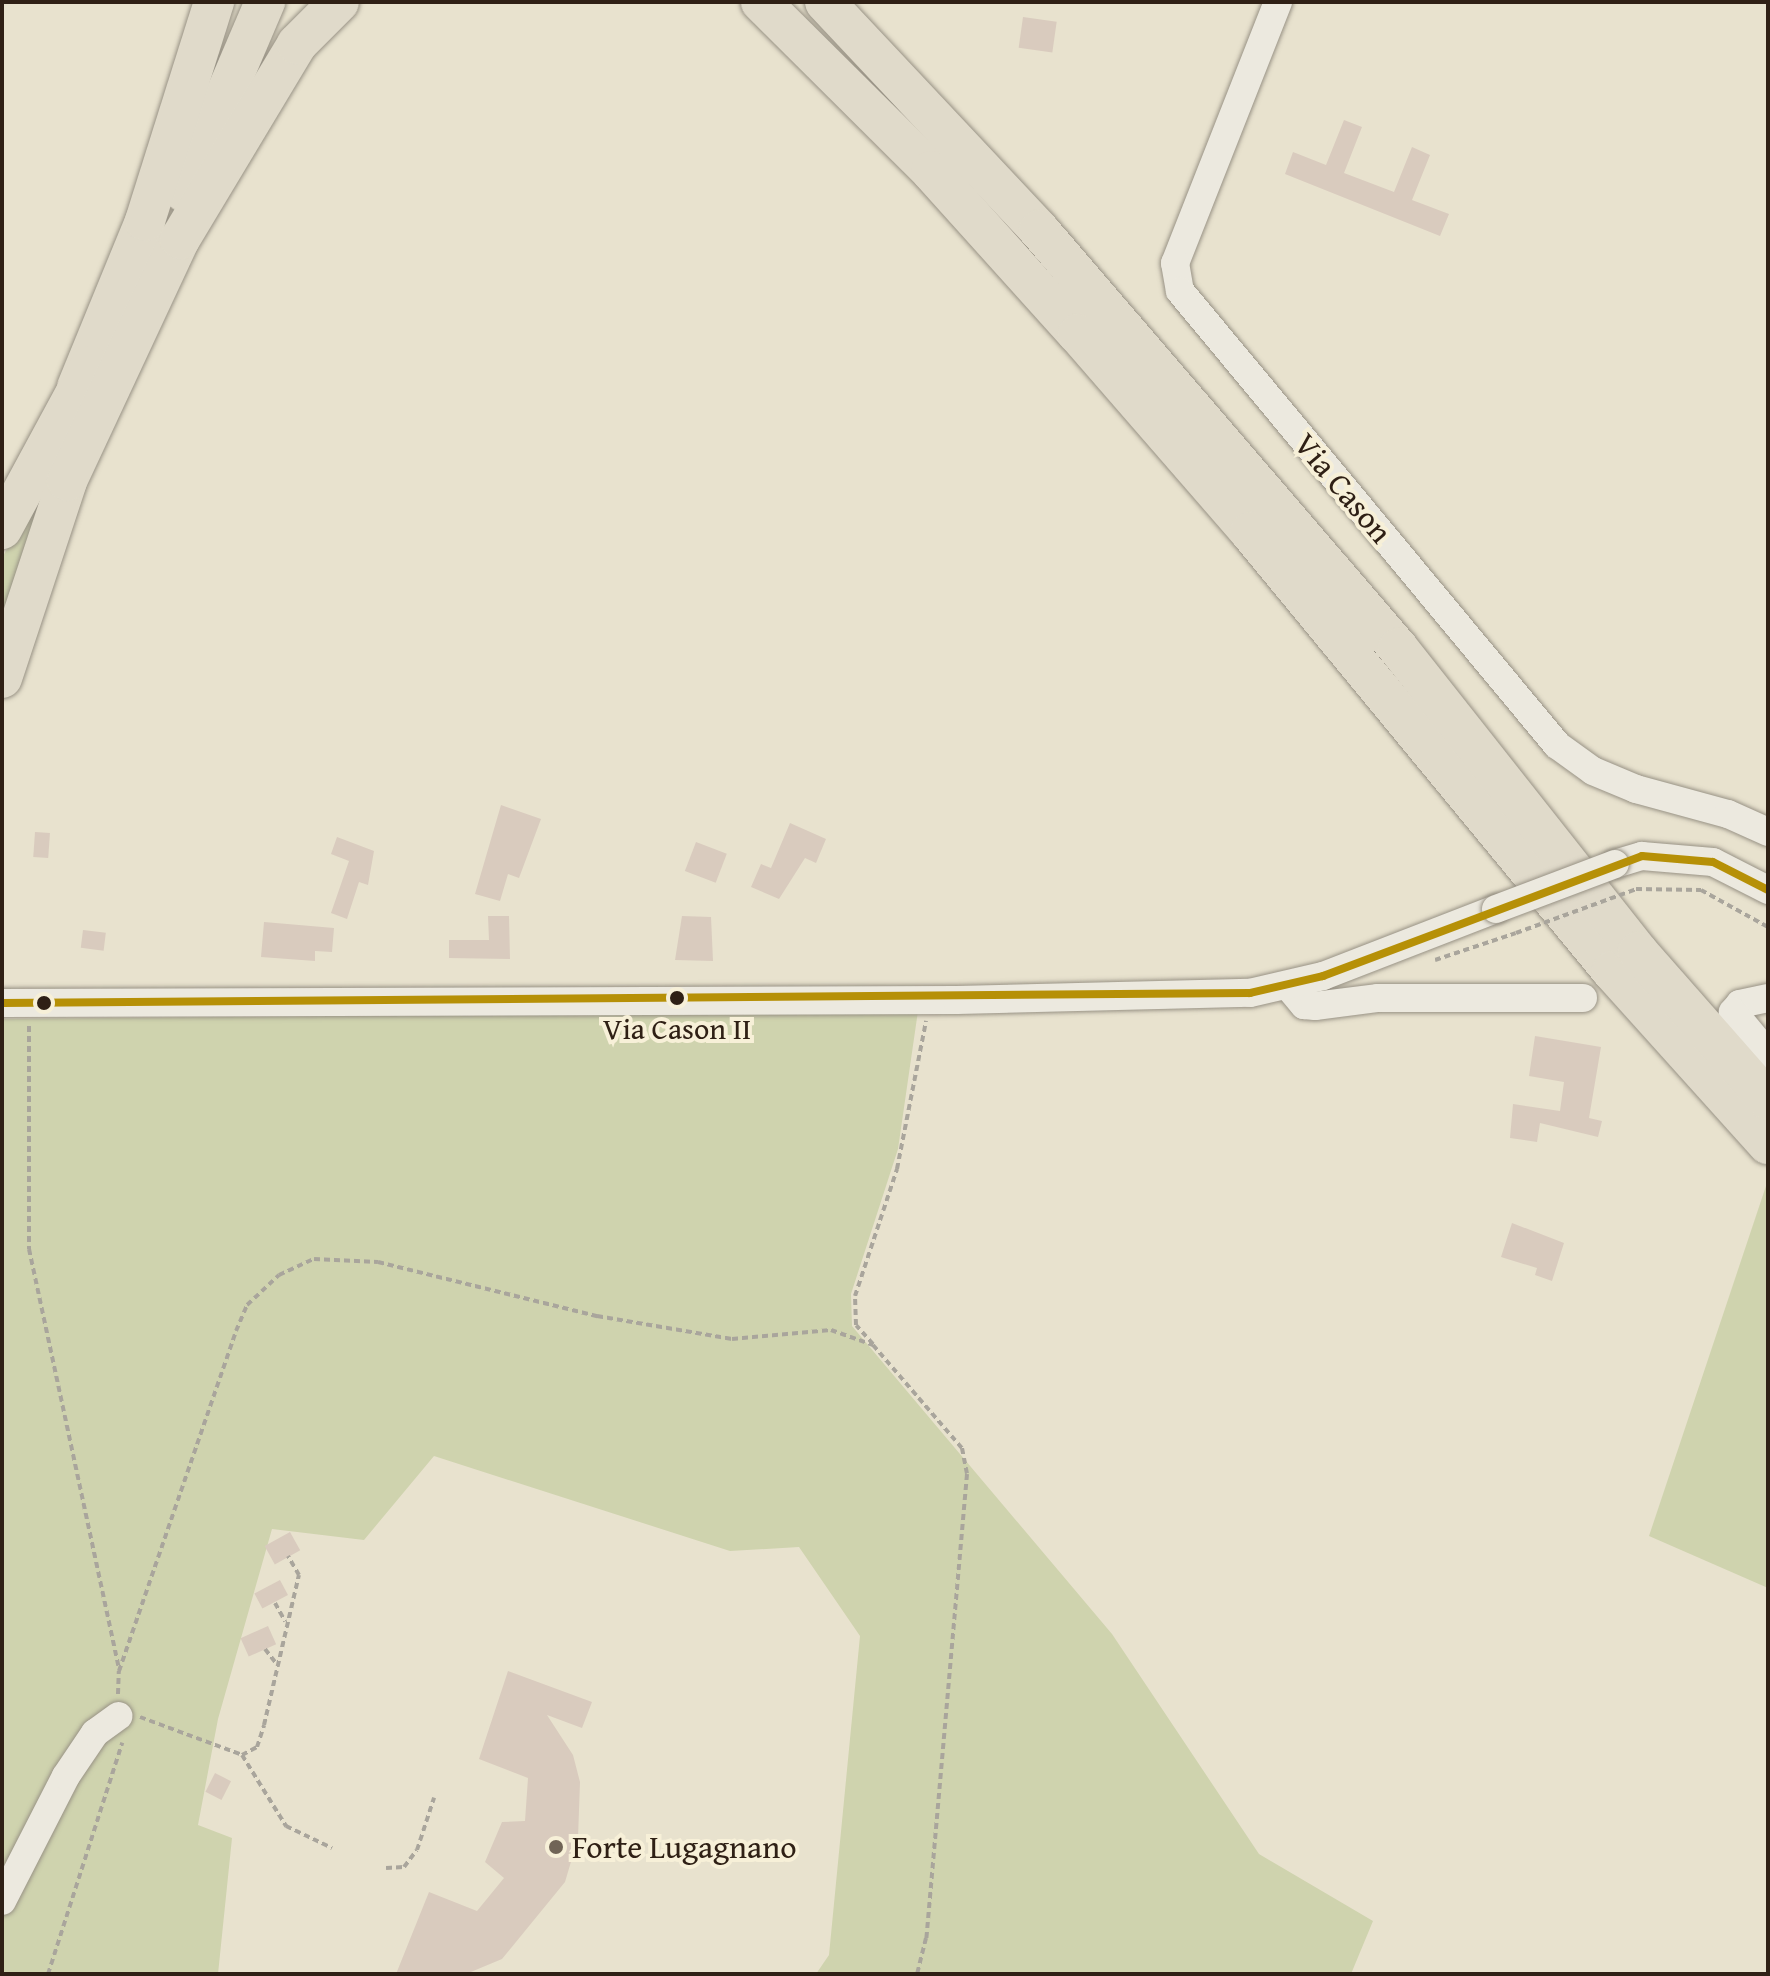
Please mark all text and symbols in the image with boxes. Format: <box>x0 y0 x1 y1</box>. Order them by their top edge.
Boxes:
street label: Via Cason <box>1286 425 1400 551</box>
marker: Via Cason II <box>669 990 685 1006</box>
unlabelled marker <box>36 995 52 1011</box>
place label: Via Cason II <box>603 1010 751 1046</box>
place label: Forte Lugagnano <box>572 1828 796 1866</box>
marker: Forte Lugagnano <box>547 1838 565 1856</box>

